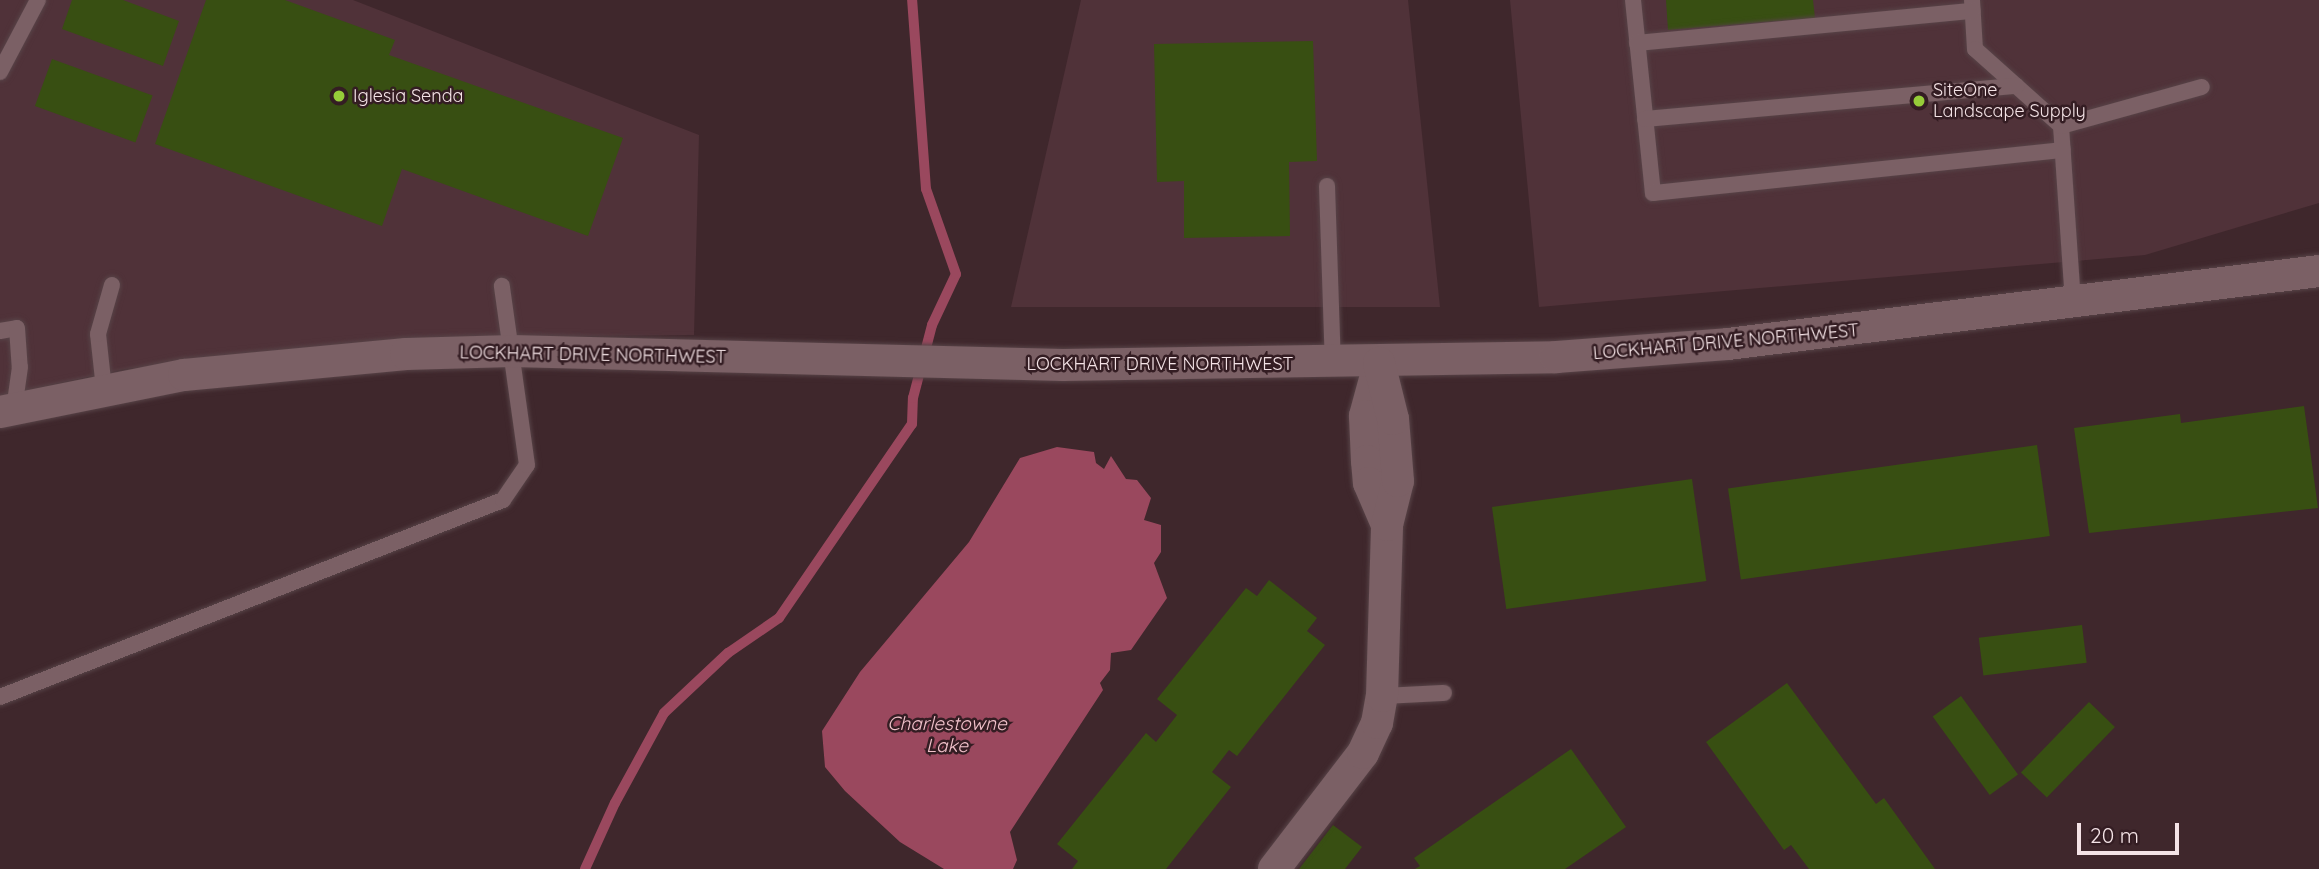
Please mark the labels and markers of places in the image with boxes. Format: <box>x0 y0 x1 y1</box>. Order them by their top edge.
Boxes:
place label: SiteOne Landscape Supply <box>1933 80 2086 122</box>
place label: Iglesia Senda <box>353 85 463 107</box>
marker: Iglesia Senda <box>331 88 347 104</box>
marker: SiteOne Landscape Supply <box>1911 93 1927 109</box>

